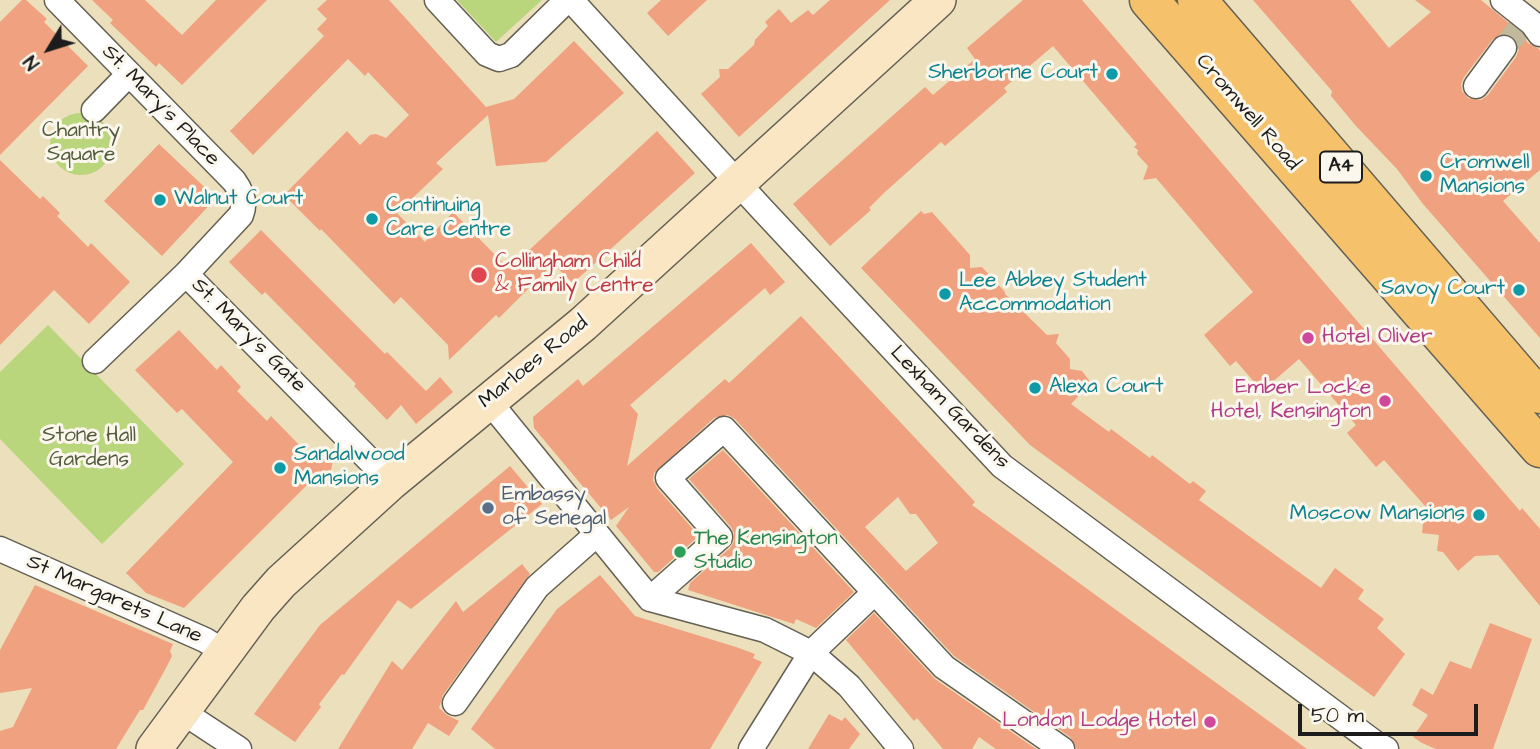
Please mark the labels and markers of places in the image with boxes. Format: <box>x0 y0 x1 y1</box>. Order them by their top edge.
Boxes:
place label: Sherborne Court <box>928 61 1098 87</box>
marker: Sherborne Court <box>1104 66 1120 82</box>
place label: Cromwell Mansions <box>1440 151 1530 201</box>
marker: Cromwell Mansions <box>1418 168 1434 184</box>
place label: Walnut Court <box>174 187 303 213</box>
marker: Walnut Court <box>152 192 168 208</box>
place label: Continuing Care Centre <box>386 194 511 244</box>
marker: Continuing Care Centre <box>364 211 380 227</box>
place label: Collingham Child & Family Centre <box>495 250 654 300</box>
marker: Collingham Child & Family Centre <box>469 265 489 285</box>
place label: Lee Abbey Student Accommodation <box>959 269 1147 319</box>
place label: Savoy Court <box>1381 277 1505 303</box>
marker: Savoy Court <box>1511 282 1527 298</box>
marker: Lee Abbey Student Accommodation <box>937 286 953 302</box>
place label: Hotel Oliver <box>1322 325 1432 351</box>
marker: Hotel Oliver <box>1300 330 1316 346</box>
place label: Alexa Court <box>1049 375 1164 401</box>
place label: Ember Locke Hotel, Kensington <box>1211 376 1371 426</box>
marker: Alexa Court <box>1027 380 1043 396</box>
marker: Ember Locke Hotel, Kensington <box>1377 393 1393 409</box>
place label: Sandalwood Mansions <box>294 443 405 493</box>
marker: Sandalwood Mansions <box>272 460 288 476</box>
place label: Embassy of Senegal <box>502 483 606 533</box>
marker: Embassy of Senegal <box>480 500 496 516</box>
place label: Moscow Mansions <box>1290 502 1465 528</box>
marker: Moscow Mansions <box>1471 507 1487 523</box>
place label: The Kensington Studio <box>694 527 838 577</box>
marker: The Kensington Studio <box>672 544 688 560</box>
place label: London Lodge Hotel <box>1002 709 1196 735</box>
marker: London Lodge Hotel <box>1202 714 1218 730</box>

